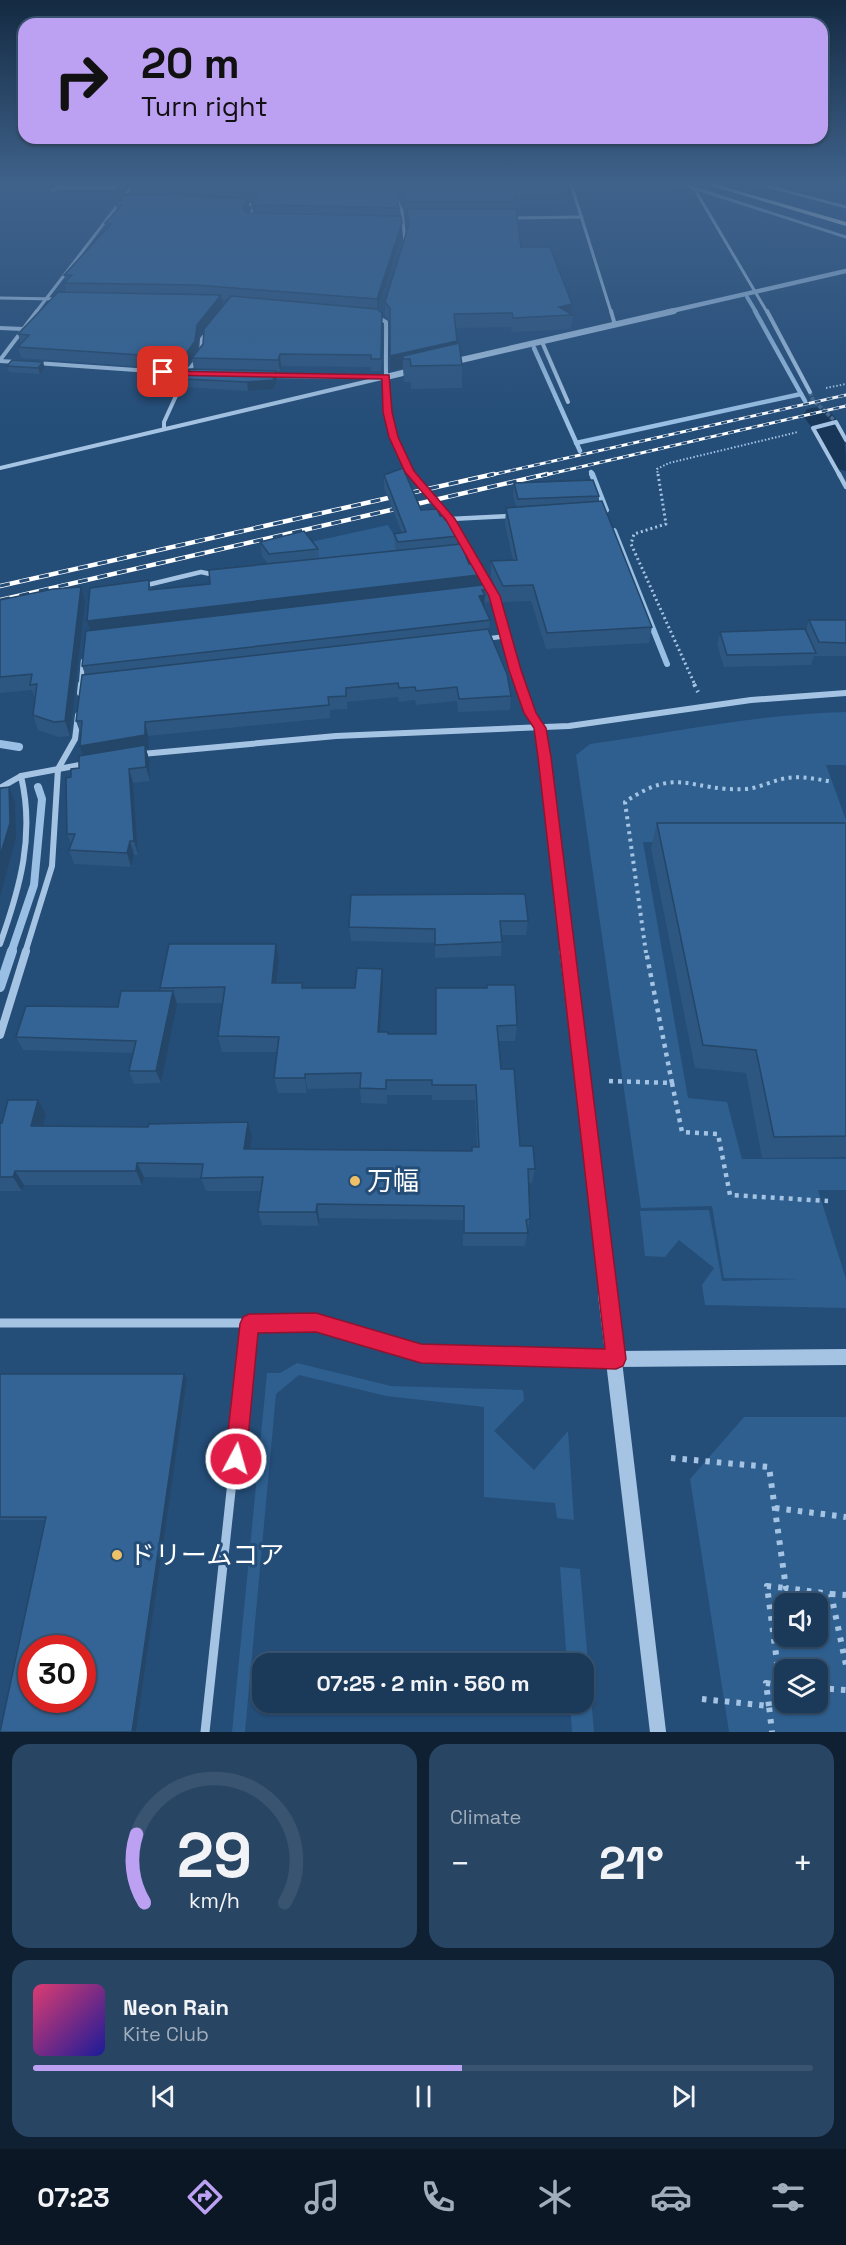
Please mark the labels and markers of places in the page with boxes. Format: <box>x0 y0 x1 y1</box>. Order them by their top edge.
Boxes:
pin <box>137 346 188 397</box>
place label: 万幅 <box>367 1164 419 1198</box>
marker: 万幅 <box>348 1174 362 1188</box>
place label: ドリームコア <box>129 1538 284 1572</box>
marker: ドリームコア <box>110 1548 124 1562</box>

